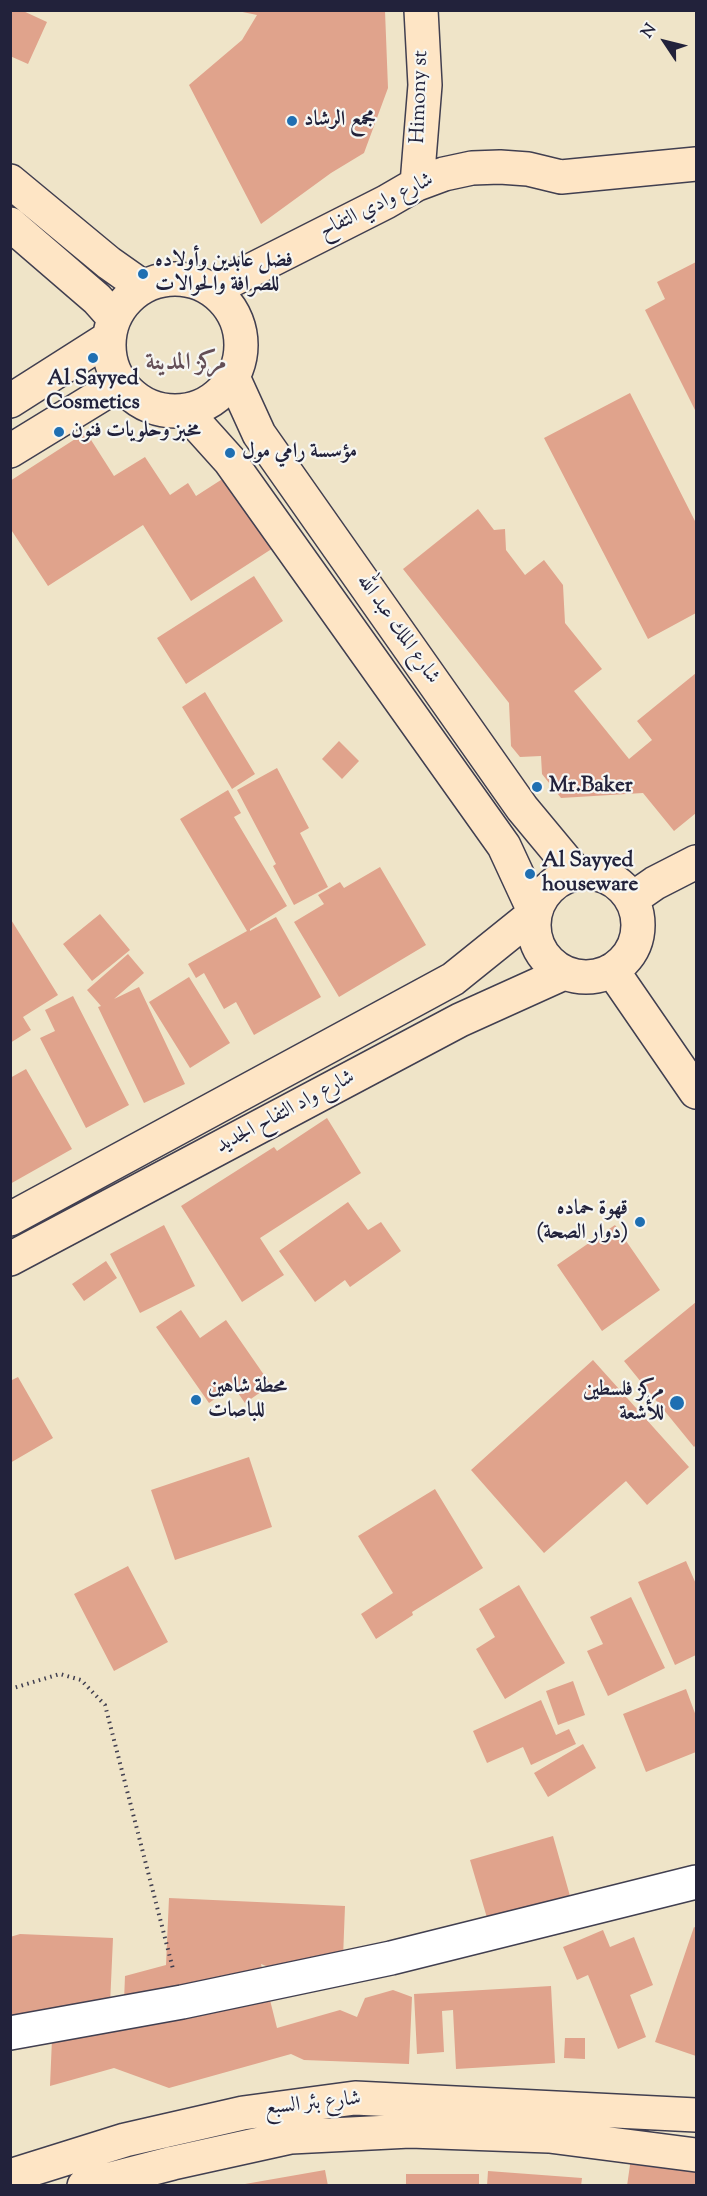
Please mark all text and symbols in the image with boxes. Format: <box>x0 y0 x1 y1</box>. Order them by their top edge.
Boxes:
north arrow <box>635 12 695 72</box>
text: N <box>637 20 663 43</box>
street label: Himony st <box>407 50 435 144</box>
place label: مجمع الرشاد <box>304 108 376 134</box>
marker: مجمع الرشاد <box>285 114 299 128</box>
street label: شارع وادي التفاح <box>316 169 438 245</box>
place label: فضل عابدين وأولاده للصرافة والحوالات <box>155 249 293 299</box>
marker: فضل عابدين وأولاده للصرافة والحوالات <box>136 267 150 281</box>
marker: Al Sayyed Cosmetics <box>86 351 100 365</box>
district label: مركز المدينة <box>146 351 226 379</box>
place label: Al Sayyed Cosmetics <box>46 367 140 417</box>
place label: مخبز وحلويات فنون <box>71 419 201 445</box>
marker: مخبز وحلويات فنون <box>52 425 66 439</box>
place label: مؤسسة رامي مول <box>242 440 357 466</box>
marker: مؤسسة رامي مول <box>223 446 237 460</box>
street label: شارع الملك عبد الله <box>350 570 444 690</box>
place label: Mr.Baker <box>549 774 633 800</box>
marker: Mr.Baker <box>530 780 544 794</box>
place label: Al Sayyed houseware <box>542 849 638 899</box>
marker: Al Sayyed houseware <box>523 867 537 881</box>
street label: شارع واد التفاح الجديد <box>212 1066 360 1160</box>
place label: قهوة حماده (دوار الصحة) <box>536 1197 628 1247</box>
marker: قهوة حماده (دوار الصحة) <box>633 1215 647 1229</box>
place label: محطة شاهين للباصات <box>208 1375 287 1425</box>
place label: مركز فلسطين للأشعة <box>583 1378 664 1428</box>
marker: محطة شاهين للباصات <box>189 1393 203 1407</box>
marker: مركز فلسطين للأشعة <box>668 1394 686 1412</box>
street label: شارع بئر السبع <box>264 2087 362 2123</box>

